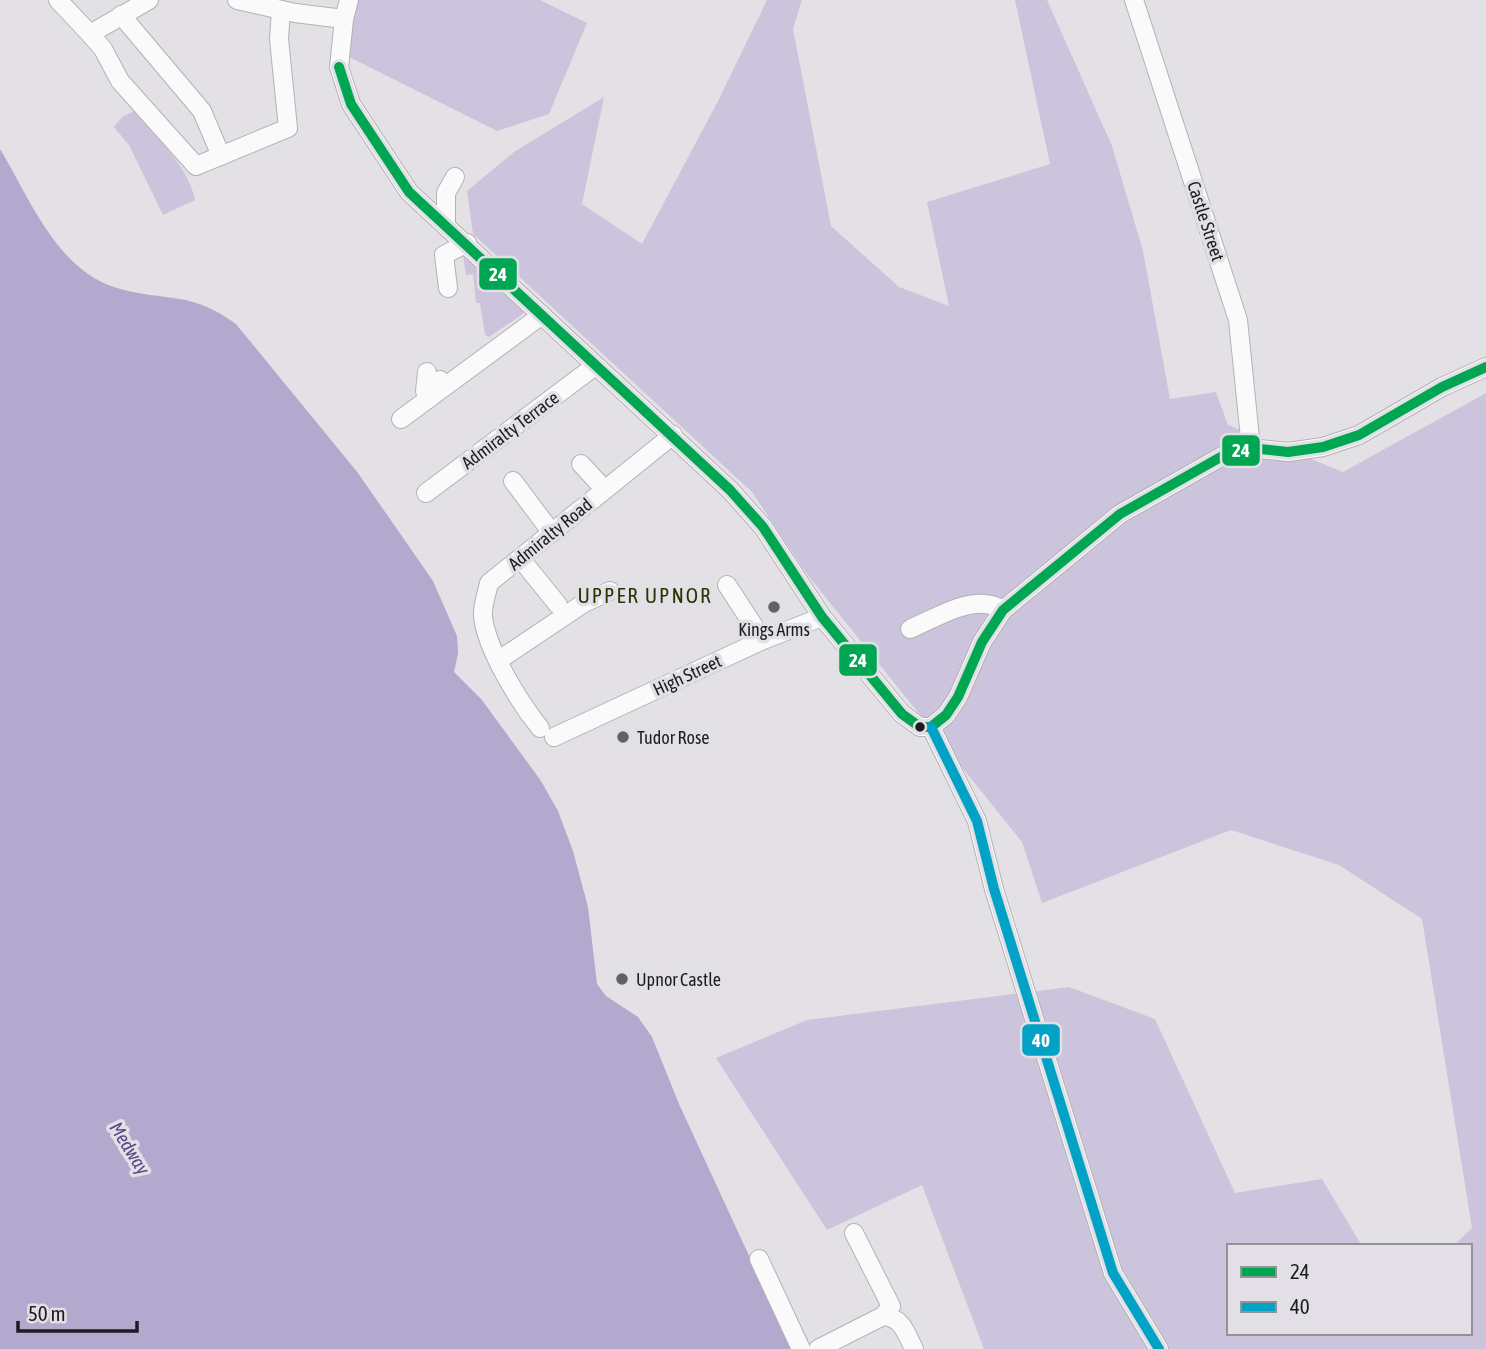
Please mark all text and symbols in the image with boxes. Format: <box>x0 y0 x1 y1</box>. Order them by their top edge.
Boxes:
street label: Castle Street <box>1183 178 1229 264</box>
line badge: 24 <box>478 257 518 291</box>
text: 24 <box>489 263 507 285</box>
street label: Admiralty Terrace <box>457 387 563 473</box>
line badge: 24 <box>1221 434 1261 467</box>
text: 24 <box>1232 439 1250 461</box>
street label: Admiralty Road <box>504 494 596 574</box>
district label: UPPER UPNOR <box>577 583 713 607</box>
marker: Kings Arms <box>766 599 782 615</box>
place label: Kings Arms <box>738 619 810 640</box>
line badge: 24 <box>838 643 878 677</box>
text: 24 <box>849 649 867 671</box>
street label: High Street <box>649 650 725 700</box>
unlabelled marker <box>913 720 927 734</box>
place label: Tudor Rose <box>637 727 709 748</box>
marker: Tudor Rose <box>615 729 631 745</box>
place label: Upnor Castle <box>636 969 721 990</box>
marker: Upnor Castle <box>614 971 630 987</box>
line badge: 40 <box>1021 1023 1061 1057</box>
text: 40 <box>1031 1029 1050 1051</box>
water label: Medway <box>105 1118 155 1178</box>
legend <box>1227 1244 1472 1335</box>
text: 24 <box>1290 1259 1310 1283</box>
scale bar <box>18 1290 136 1334</box>
text: 40 <box>1290 1294 1310 1318</box>
text: 50 m <box>28 1301 66 1325</box>

